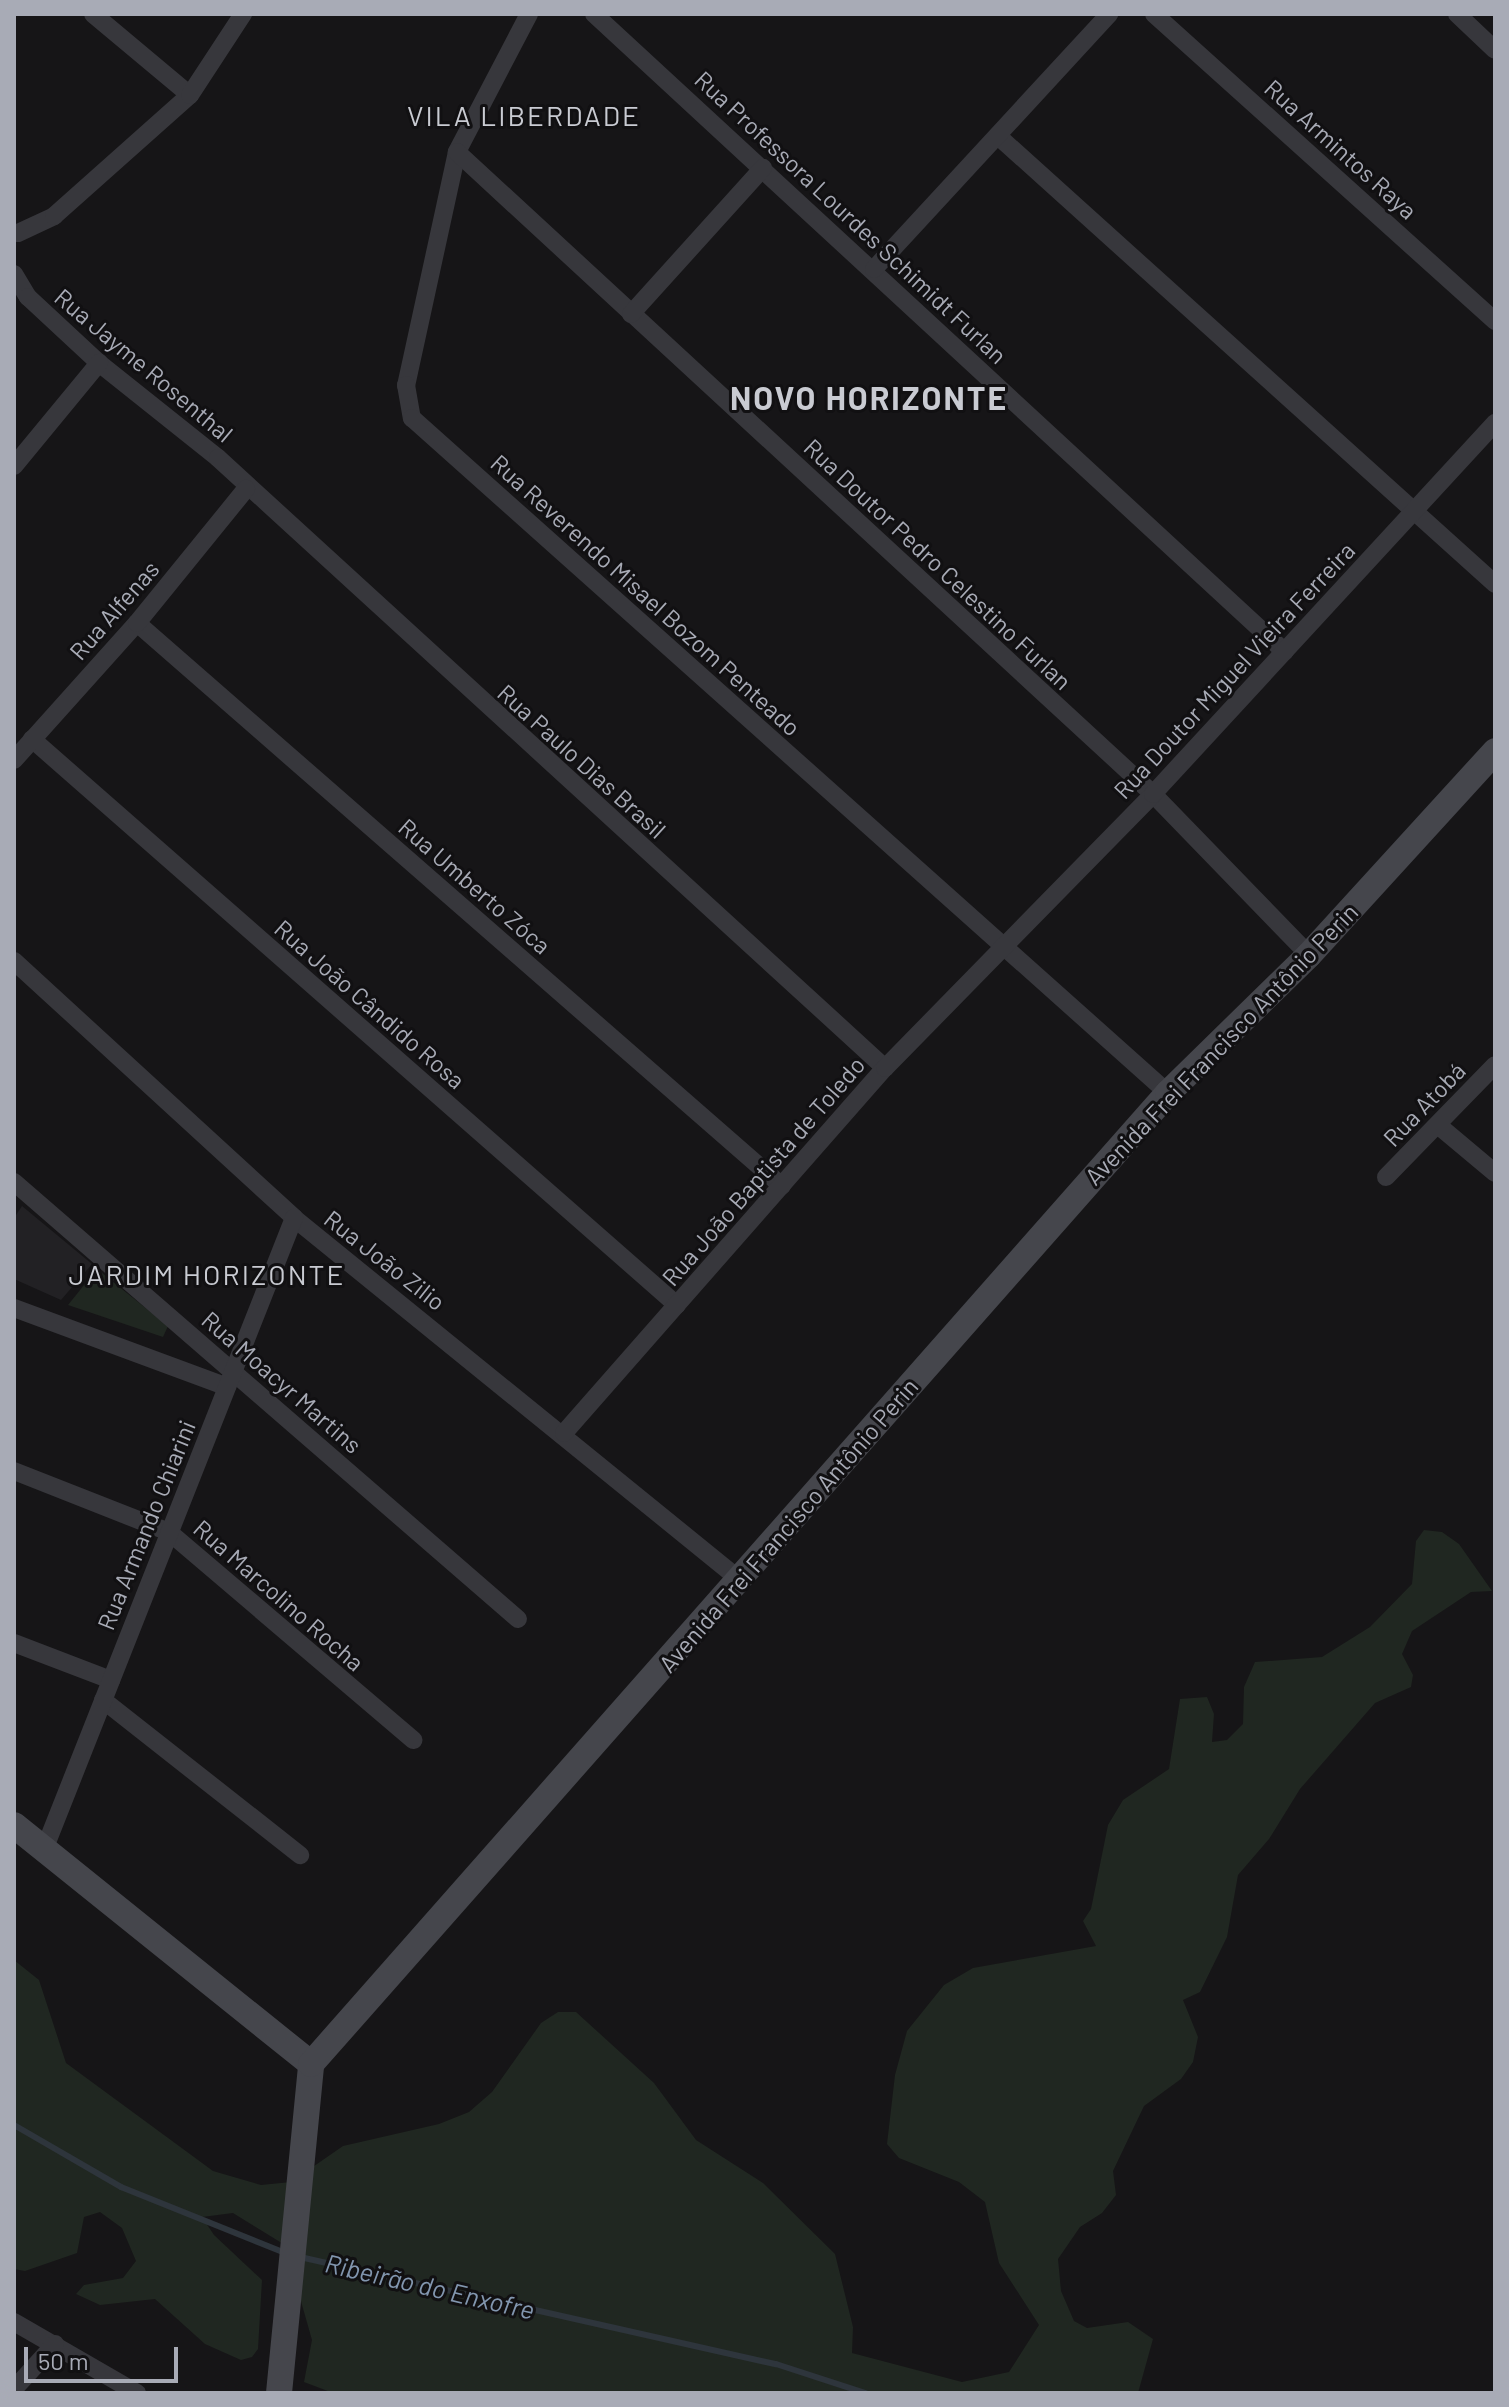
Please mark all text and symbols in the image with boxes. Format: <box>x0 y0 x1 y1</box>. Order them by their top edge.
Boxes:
street label: Rua Professora Lourdes Schimidt Furlan <box>689 65 1013 369</box>
street label: Rua Armintos Raya <box>1259 73 1423 225</box>
district label: VILA LIBERDADE <box>407 98 641 132</box>
street label: Rua Jayme Rosenthal <box>49 282 239 448</box>
district label: NOVO HORIZONTE <box>730 378 1008 416</box>
street label: Rua Doutor Pedro Celestino Furlan <box>799 433 1077 695</box>
street label: Rua Reverendo Misael Bozom Penteado <box>485 448 807 742</box>
street label: Rua Doutor Miguel Vieira Ferreira <box>1108 536 1360 804</box>
street label: Rua Alfenas <box>63 555 165 665</box>
street label: Rua Paulo Dias Brasil <box>492 678 672 844</box>
street label: Rua Umberto Zóca <box>393 812 557 960</box>
street label: Avenida Frei Francisco Antônio Perin <box>1079 897 1363 1191</box>
street label: Rua João Cândido Rosa <box>269 914 471 1094</box>
street label: Rua João Baptista de Toledo <box>656 1050 870 1292</box>
street label: Rua Atobá <box>1377 1056 1471 1152</box>
street label: Rua João Zilio <box>319 1204 451 1316</box>
district label: JARDIM HORIZONTE <box>69 1257 345 1291</box>
street label: Rua Moacyr Martins <box>196 1305 368 1459</box>
street label: Avenida Frei Francisco Antônio Perin <box>652 1372 924 1678</box>
street label: Rua Armando Chiarini <box>91 1416 201 1634</box>
street label: Rua Marcolino Rocha <box>188 1513 370 1677</box>
water label: Ribeirão do Enxofre <box>322 2247 538 2325</box>
scale bar <box>28 2331 182 2381</box>
text: 50 m <box>38 2346 89 2375</box>

